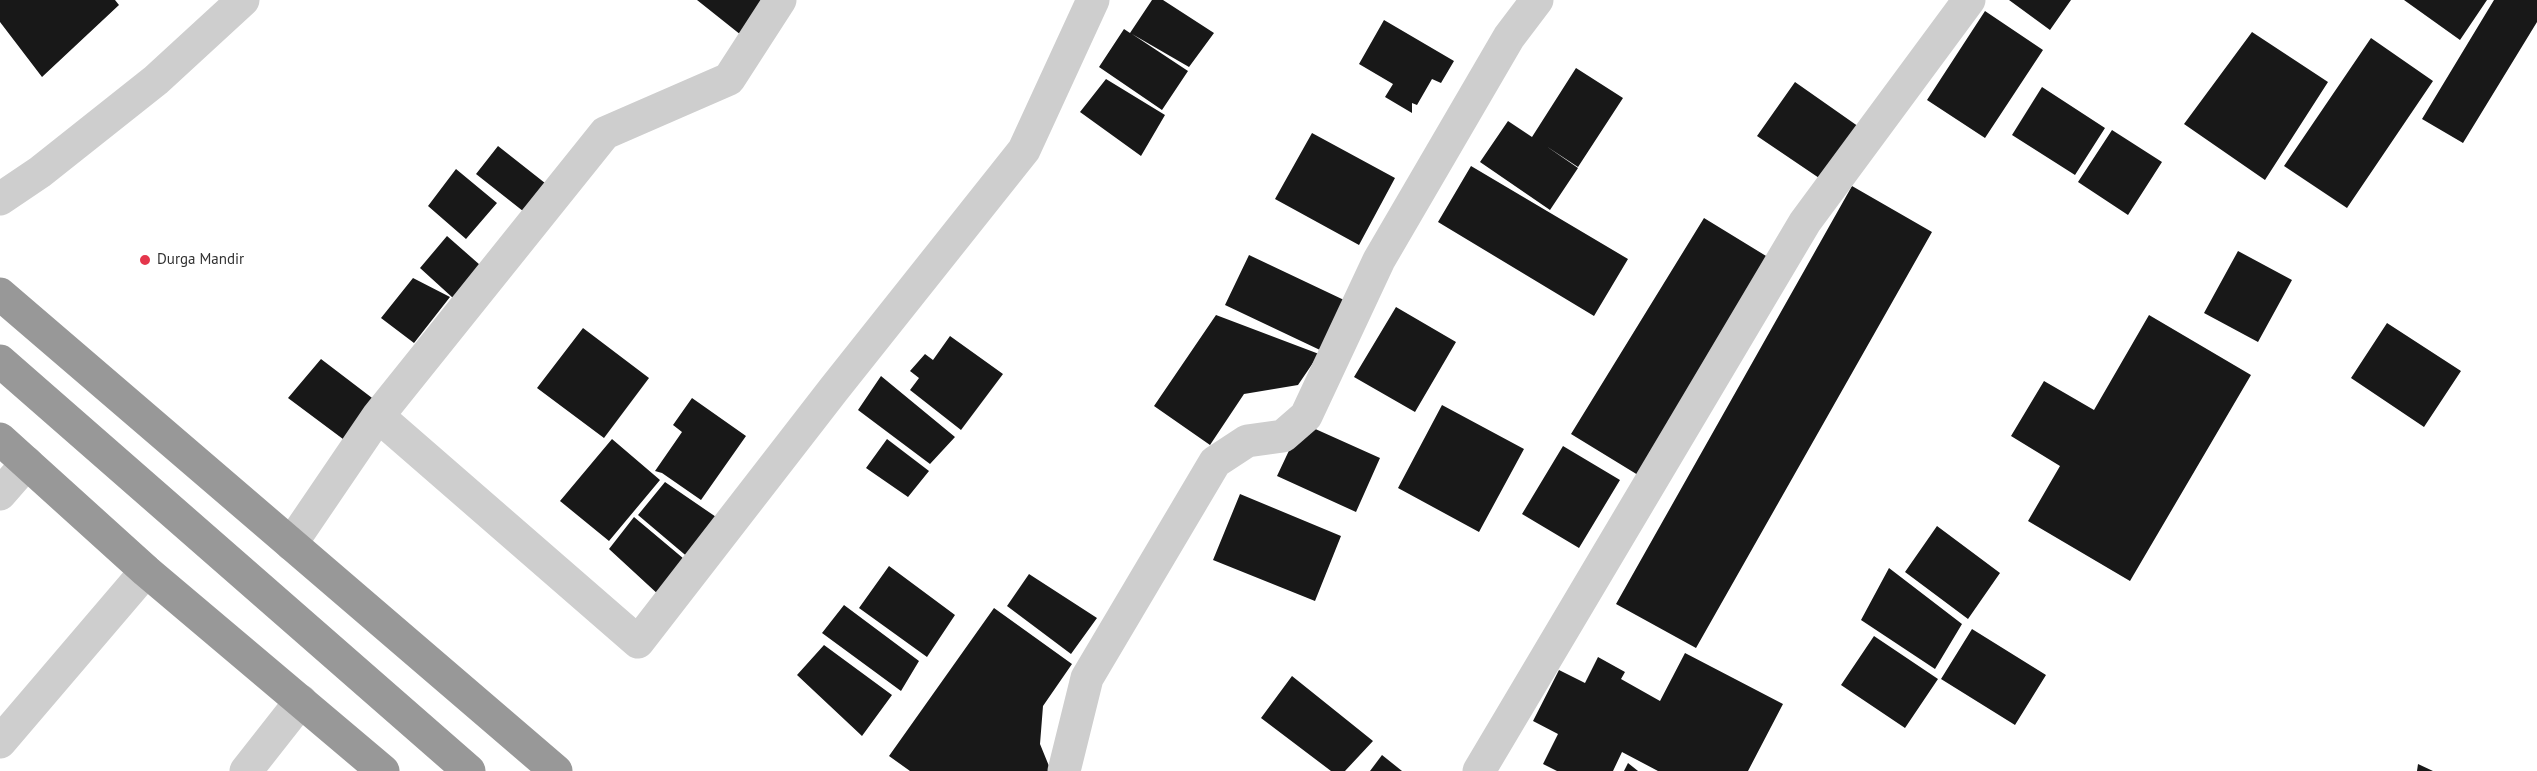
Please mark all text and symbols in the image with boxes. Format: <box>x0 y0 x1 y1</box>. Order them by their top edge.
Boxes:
place label: Durga Mandir <box>157 251 244 269</box>
marker: Durga Mandir <box>138 253 152 267</box>

